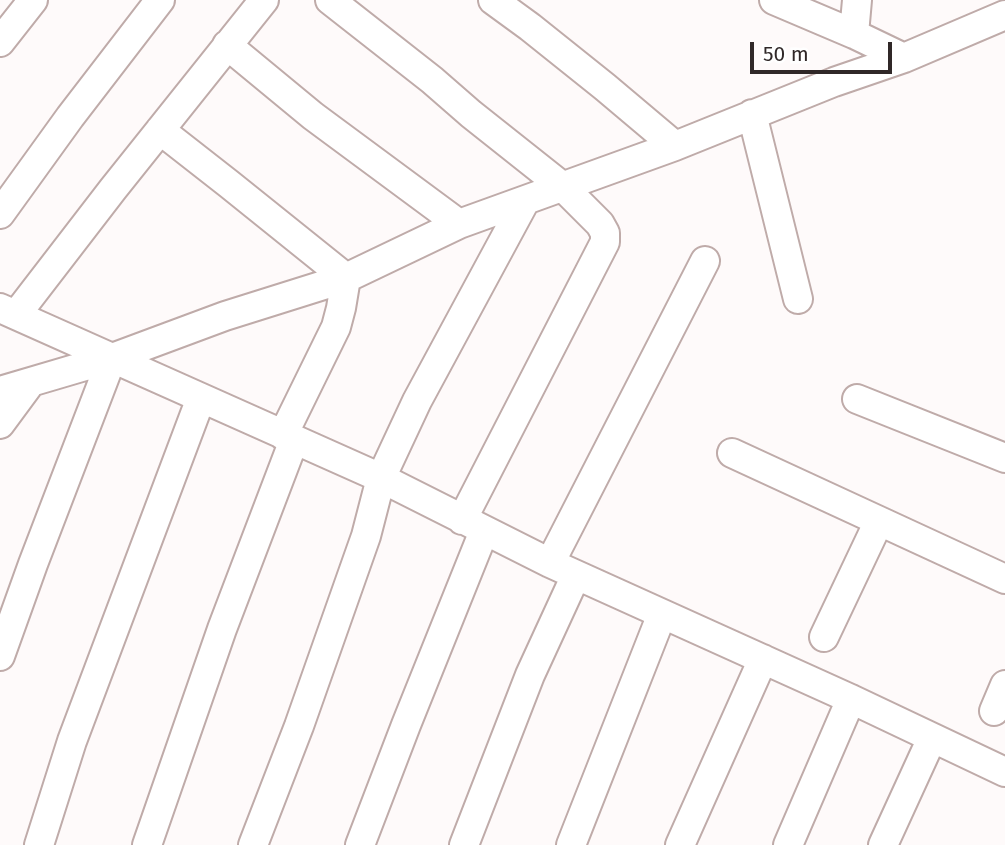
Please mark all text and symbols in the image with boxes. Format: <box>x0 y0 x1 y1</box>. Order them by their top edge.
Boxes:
scale bar <box>753 28 895 72</box>
text: 50 m <box>763 41 809 67</box>

